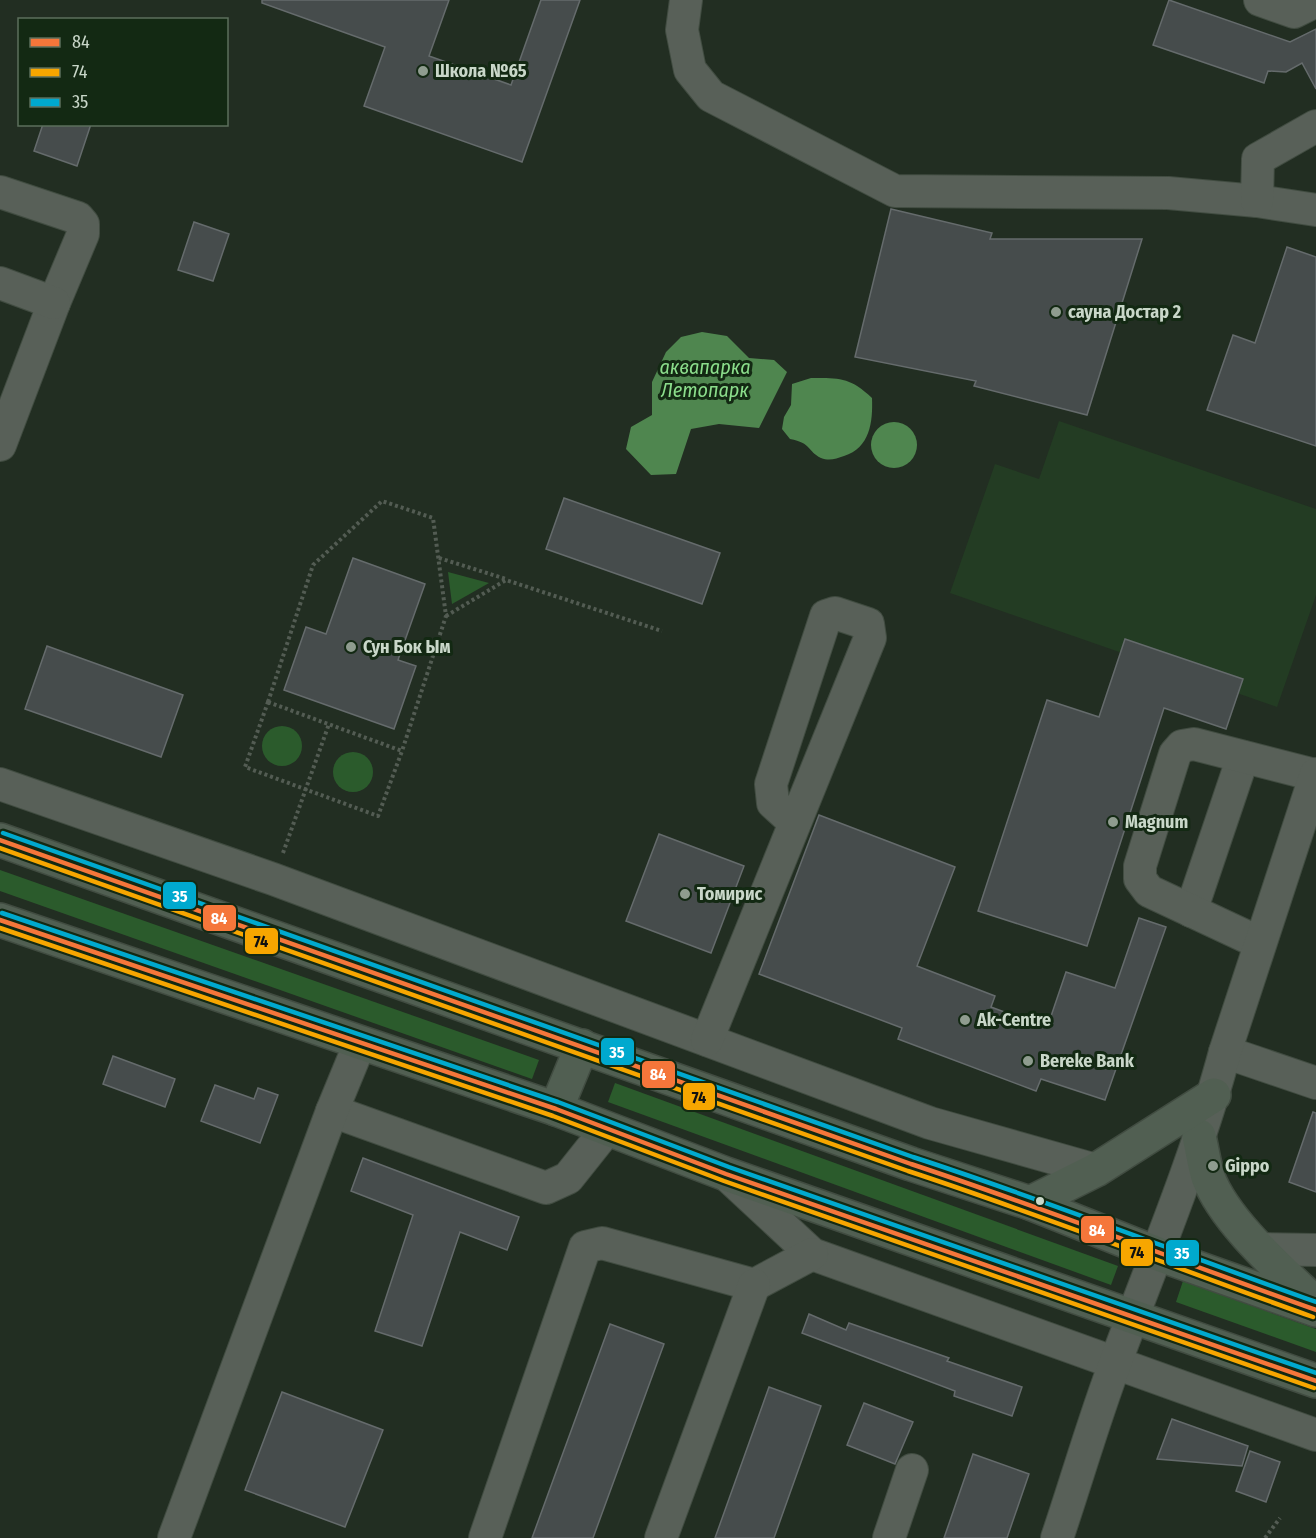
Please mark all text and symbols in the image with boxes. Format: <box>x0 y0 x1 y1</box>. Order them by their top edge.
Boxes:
legend <box>18 18 228 126</box>
text: 84 <box>72 31 90 53</box>
place label: Школа №65 <box>435 60 527 82</box>
text: 74 <box>72 61 88 83</box>
marker: Школа №65 <box>416 64 430 78</box>
text: 35 <box>72 91 88 113</box>
place label: сауна Достар 2 <box>1068 301 1181 323</box>
marker: сауна Достар 2 <box>1049 305 1063 319</box>
water label: аквапарка Летопарк <box>659 355 751 402</box>
place label: Сун Бок Ым <box>363 636 451 658</box>
marker: Сун Бок Ым <box>344 640 358 654</box>
place label: Magnum <box>1125 811 1188 833</box>
marker: Magnum <box>1106 815 1120 829</box>
line badge: 35 <box>162 881 197 910</box>
place label: Томирис <box>697 883 763 905</box>
text: 35 <box>171 887 188 906</box>
marker: Томирис <box>678 887 692 901</box>
line badge: 84 <box>202 904 237 932</box>
text: 84 <box>211 909 227 928</box>
line badge: 74 <box>244 927 279 955</box>
text: 74 <box>254 932 268 951</box>
place label: Ak-Centre <box>976 1009 1051 1031</box>
marker: Ak-Centre <box>958 1013 972 1027</box>
line badge: 35 <box>600 1037 635 1066</box>
text: 35 <box>608 1043 625 1062</box>
place label: Bereke Bank <box>1040 1050 1135 1072</box>
marker: Bereke Bank <box>1021 1054 1035 1068</box>
line badge: 84 <box>641 1060 676 1089</box>
text: 84 <box>650 1065 666 1084</box>
line badge: 74 <box>682 1082 716 1111</box>
text: 74 <box>692 1088 706 1107</box>
place label: Gippo <box>1225 1155 1270 1177</box>
marker: Gippo <box>1206 1159 1220 1173</box>
unlabelled marker <box>1034 1195 1046 1207</box>
line badge: 84 <box>1080 1215 1115 1244</box>
text: 84 <box>1089 1221 1105 1240</box>
line badge: 74 <box>1120 1238 1154 1267</box>
line badge: 35 <box>1165 1239 1200 1267</box>
text: 74 <box>1130 1243 1144 1262</box>
text: 35 <box>1173 1244 1190 1263</box>

